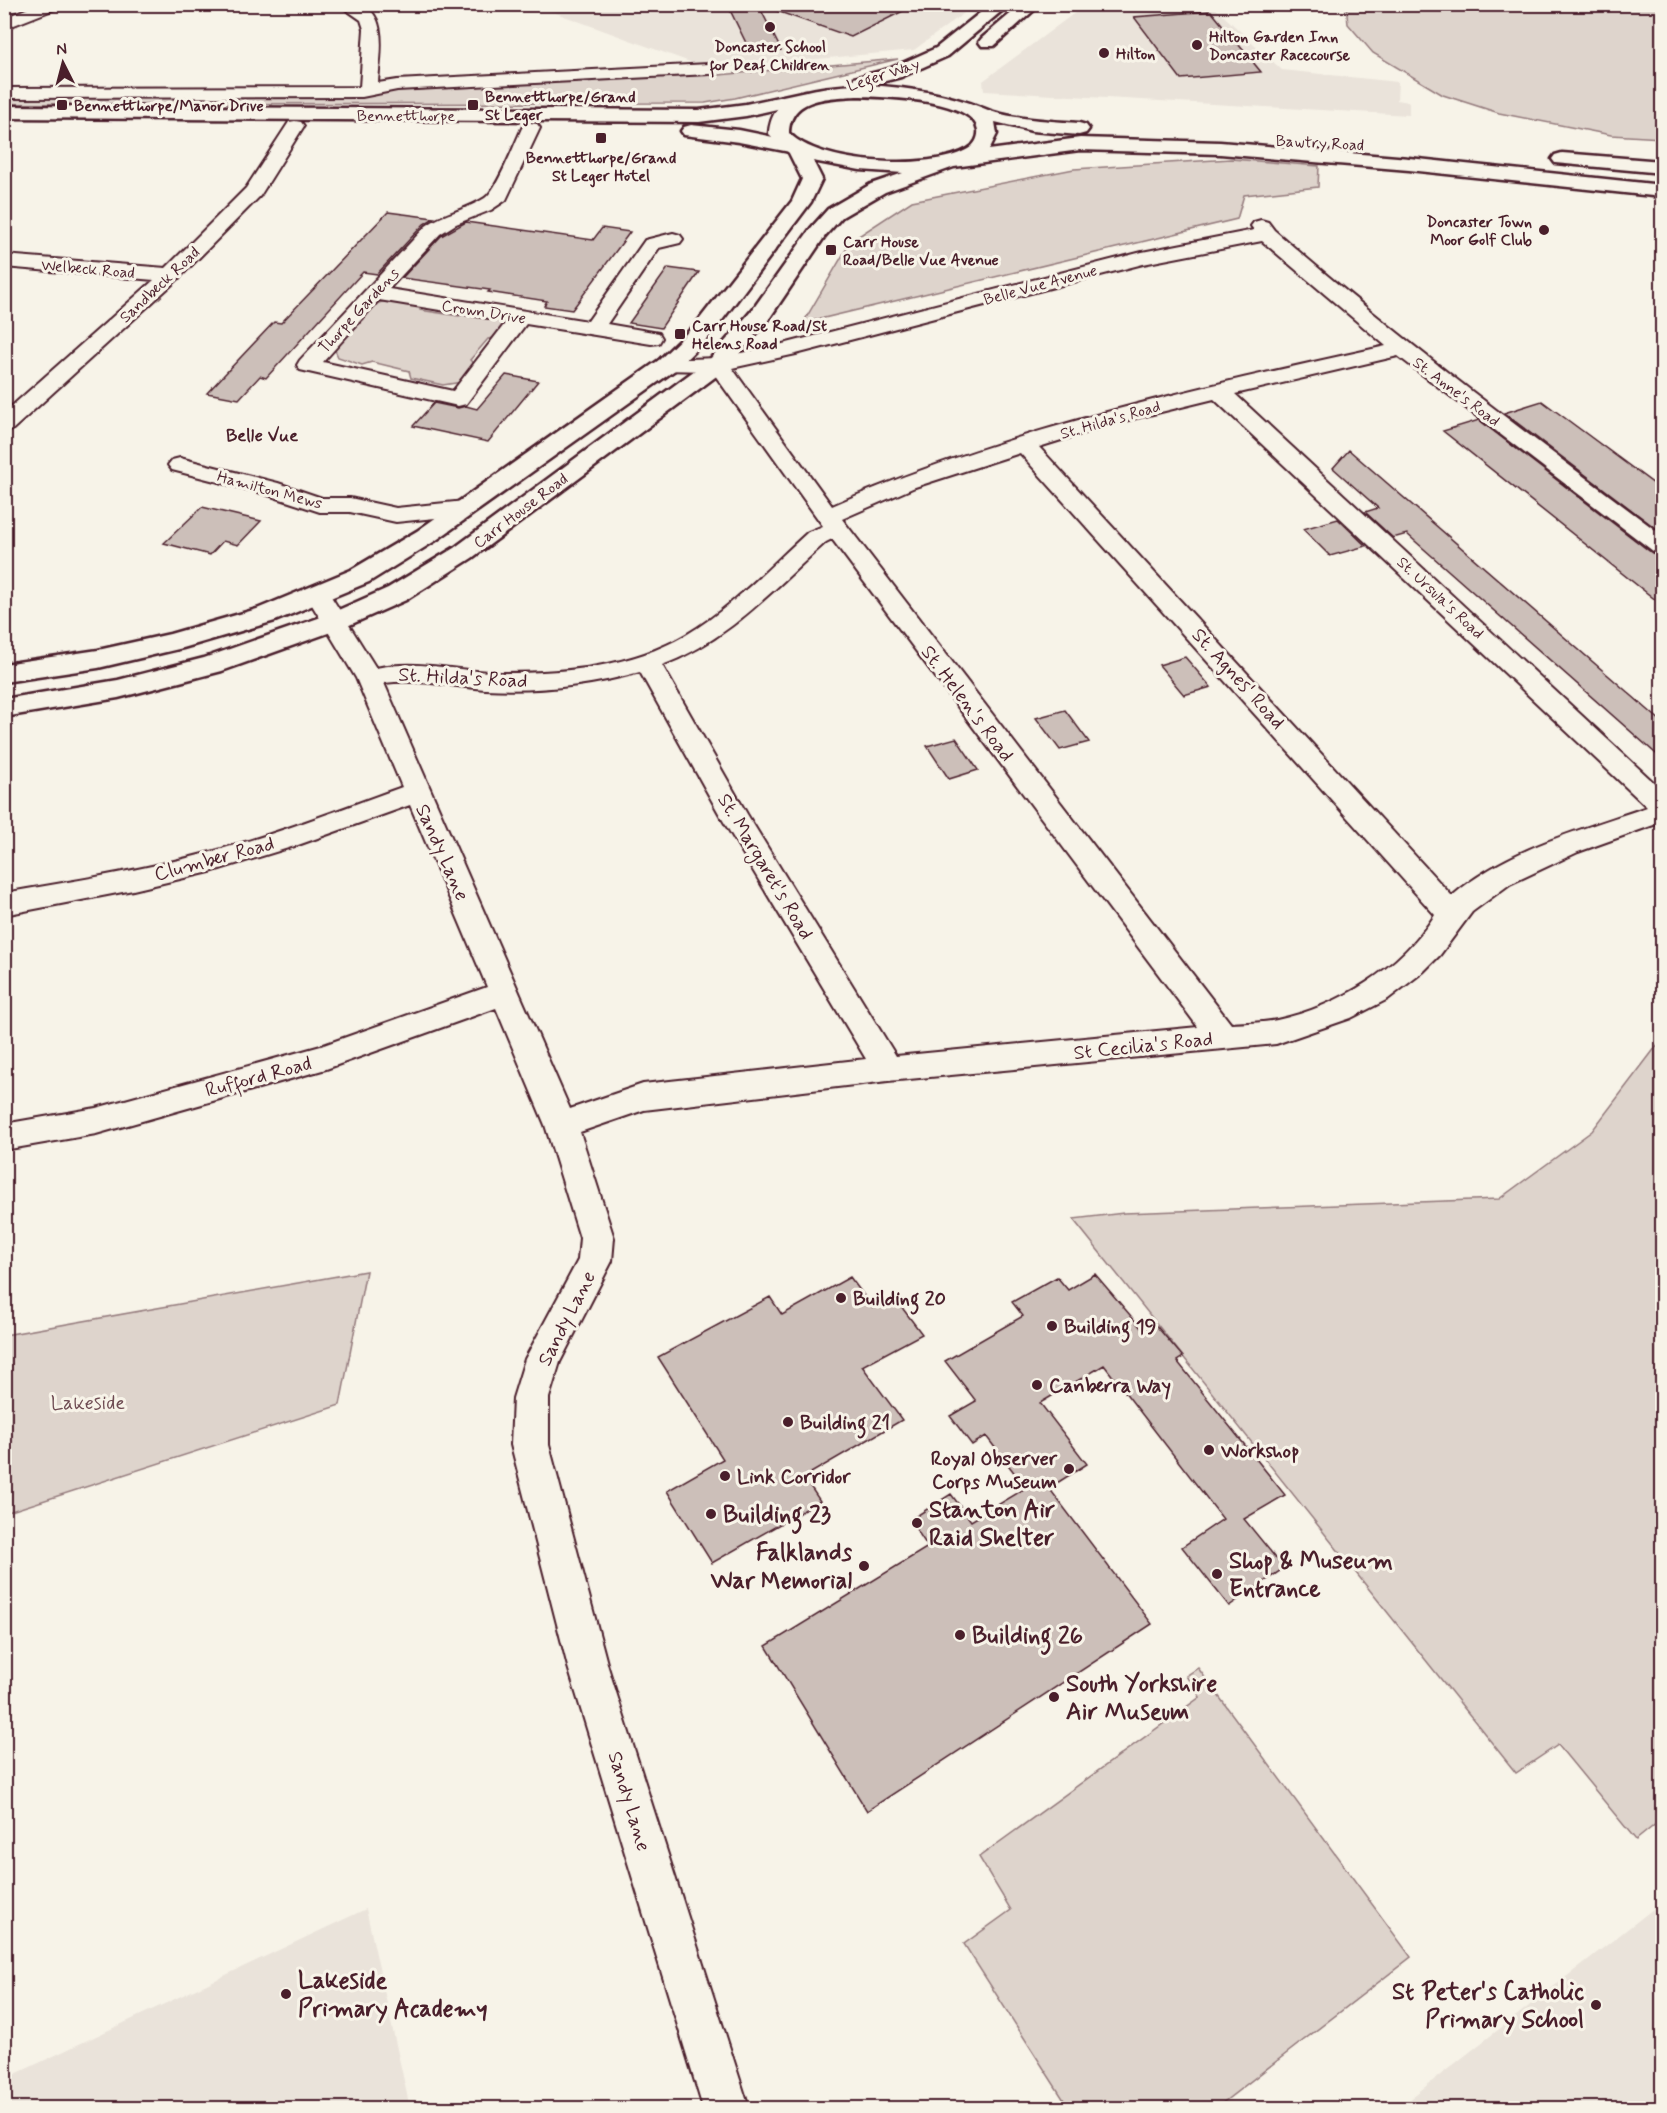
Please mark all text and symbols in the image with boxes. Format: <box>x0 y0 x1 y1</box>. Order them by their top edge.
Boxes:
marker: Doncaster School for Deaf Children <box>763 20 777 34</box>
place label: Hilton Garden Inn Doncaster Racecourse <box>1209 27 1351 66</box>
north arrow <box>33 33 93 93</box>
place label: Doncaster School for Deaf Children <box>709 37 830 78</box>
marker: Hilton Garden Inn Doncaster Racecourse <box>1190 38 1204 52</box>
text: N <box>55 39 68 61</box>
place label: Hilton <box>1116 44 1155 65</box>
marker: Hilton <box>1097 46 1111 60</box>
street label: Leger Way <box>844 54 923 98</box>
place label: Bennetthorpe/Grand St Leger <box>485 87 636 127</box>
place label: Bennetthorpe/Manor Drive <box>74 96 264 117</box>
marker: Bennetthorpe/Manor Drive <box>55 98 69 112</box>
marker: Bennetthorpe/Grand St Leger <box>466 98 480 112</box>
street label: Bennetthorpe <box>357 106 455 127</box>
marker: Bennetthorpe/Grand St Leger Hotel <box>594 131 608 145</box>
street label: Bawtry Road <box>1275 131 1365 156</box>
place label: Bennetthorpe/Grand St Leger Hotel <box>526 148 676 188</box>
place label: Doncaster Town Moor Golf Club <box>1426 212 1533 251</box>
marker: Doncaster Town Moor Golf Club <box>1537 223 1551 237</box>
place label: Carr House Road/Belle Vue Avenue <box>843 232 999 271</box>
street label: Sandbeck Road <box>115 242 205 328</box>
marker: Carr House Road/Belle Vue Avenue <box>824 243 838 257</box>
street label: Welbeck Road <box>40 255 136 284</box>
street label: Belle Vue Avenue <box>981 260 1099 311</box>
street label: Thorpe Gardens <box>314 264 404 358</box>
street label: Crown Drive <box>440 295 527 330</box>
place label: Carr House Road/St Helens Road <box>692 316 827 355</box>
marker: Carr House Road/St Helens Road <box>673 327 687 341</box>
street label: St. Anne's Road <box>1408 352 1504 432</box>
street label: St. Hilda's Road <box>1058 396 1163 445</box>
district label: Belle Vue <box>226 424 298 448</box>
street label: Hamilton Mews <box>215 466 325 515</box>
street label: Carr House Road <box>469 469 572 554</box>
street label: St. Ursula's Road <box>1392 552 1488 644</box>
street label: St. Agnes' Road <box>1185 622 1291 736</box>
street label: St. Helen's Road <box>914 640 1020 768</box>
street label: St. Hilda's Road <box>398 662 528 695</box>
street label: St. Margaret's Road <box>710 789 819 945</box>
street label: Sandy Lane <box>408 800 475 905</box>
street label: Clumber Road <box>151 830 277 888</box>
street label: St Cecilia's Road <box>1072 1026 1214 1067</box>
street label: Rufford Road <box>202 1050 315 1107</box>
street label: Sandy Lane <box>532 1267 603 1371</box>
place label: Building 20 <box>853 1286 946 1315</box>
marker: Building 20 <box>834 1291 848 1305</box>
place label: Building 19 <box>1064 1314 1157 1343</box>
marker: Building 19 <box>1045 1319 1059 1333</box>
place label: Canberra Way <box>1049 1373 1171 1400</box>
marker: Canberra Way <box>1030 1378 1044 1392</box>
park label: Lakeside <box>51 1390 125 1417</box>
place label: Building 21 <box>800 1410 890 1439</box>
marker: Building 21 <box>781 1415 795 1429</box>
place label: Workshop <box>1220 1438 1299 1465</box>
marker: Workshop <box>1202 1443 1216 1457</box>
place label: Royal Observer Corps Museum <box>931 1446 1058 1496</box>
marker: Royal Observer Corps Museum <box>1062 1462 1076 1476</box>
place label: Link Corridor <box>737 1464 851 1491</box>
marker: Link Corridor <box>718 1469 732 1483</box>
place label: Stanton Air Raid Shelter <box>929 1495 1055 1554</box>
place label: Building 23 <box>723 1500 831 1534</box>
marker: Building 23 <box>704 1507 718 1521</box>
marker: Stanton Air Raid Shelter <box>910 1516 924 1530</box>
place label: Falklands War Memorial <box>710 1538 852 1597</box>
place label: Shop & Museum Entrance <box>1229 1546 1393 1605</box>
marker: Falklands War Memorial <box>857 1559 871 1573</box>
marker: Shop & Museum Entrance <box>1210 1567 1224 1581</box>
place label: Building 26 <box>972 1621 1083 1655</box>
marker: Building 26 <box>953 1628 967 1642</box>
place label: South Yorkshire Air Museum <box>1066 1669 1217 1728</box>
marker: South Yorkshire Air Museum <box>1047 1690 1061 1704</box>
street label: Sandy Lane <box>601 1748 657 1855</box>
place label: Lakeside Primary Academy <box>298 1966 488 2025</box>
place label: St Peter's Catholic Primary School <box>1392 1977 1584 2036</box>
marker: Lakeside Primary Academy <box>279 1987 293 2001</box>
marker: St Peter's Catholic Primary School <box>1589 1998 1603 2012</box>

